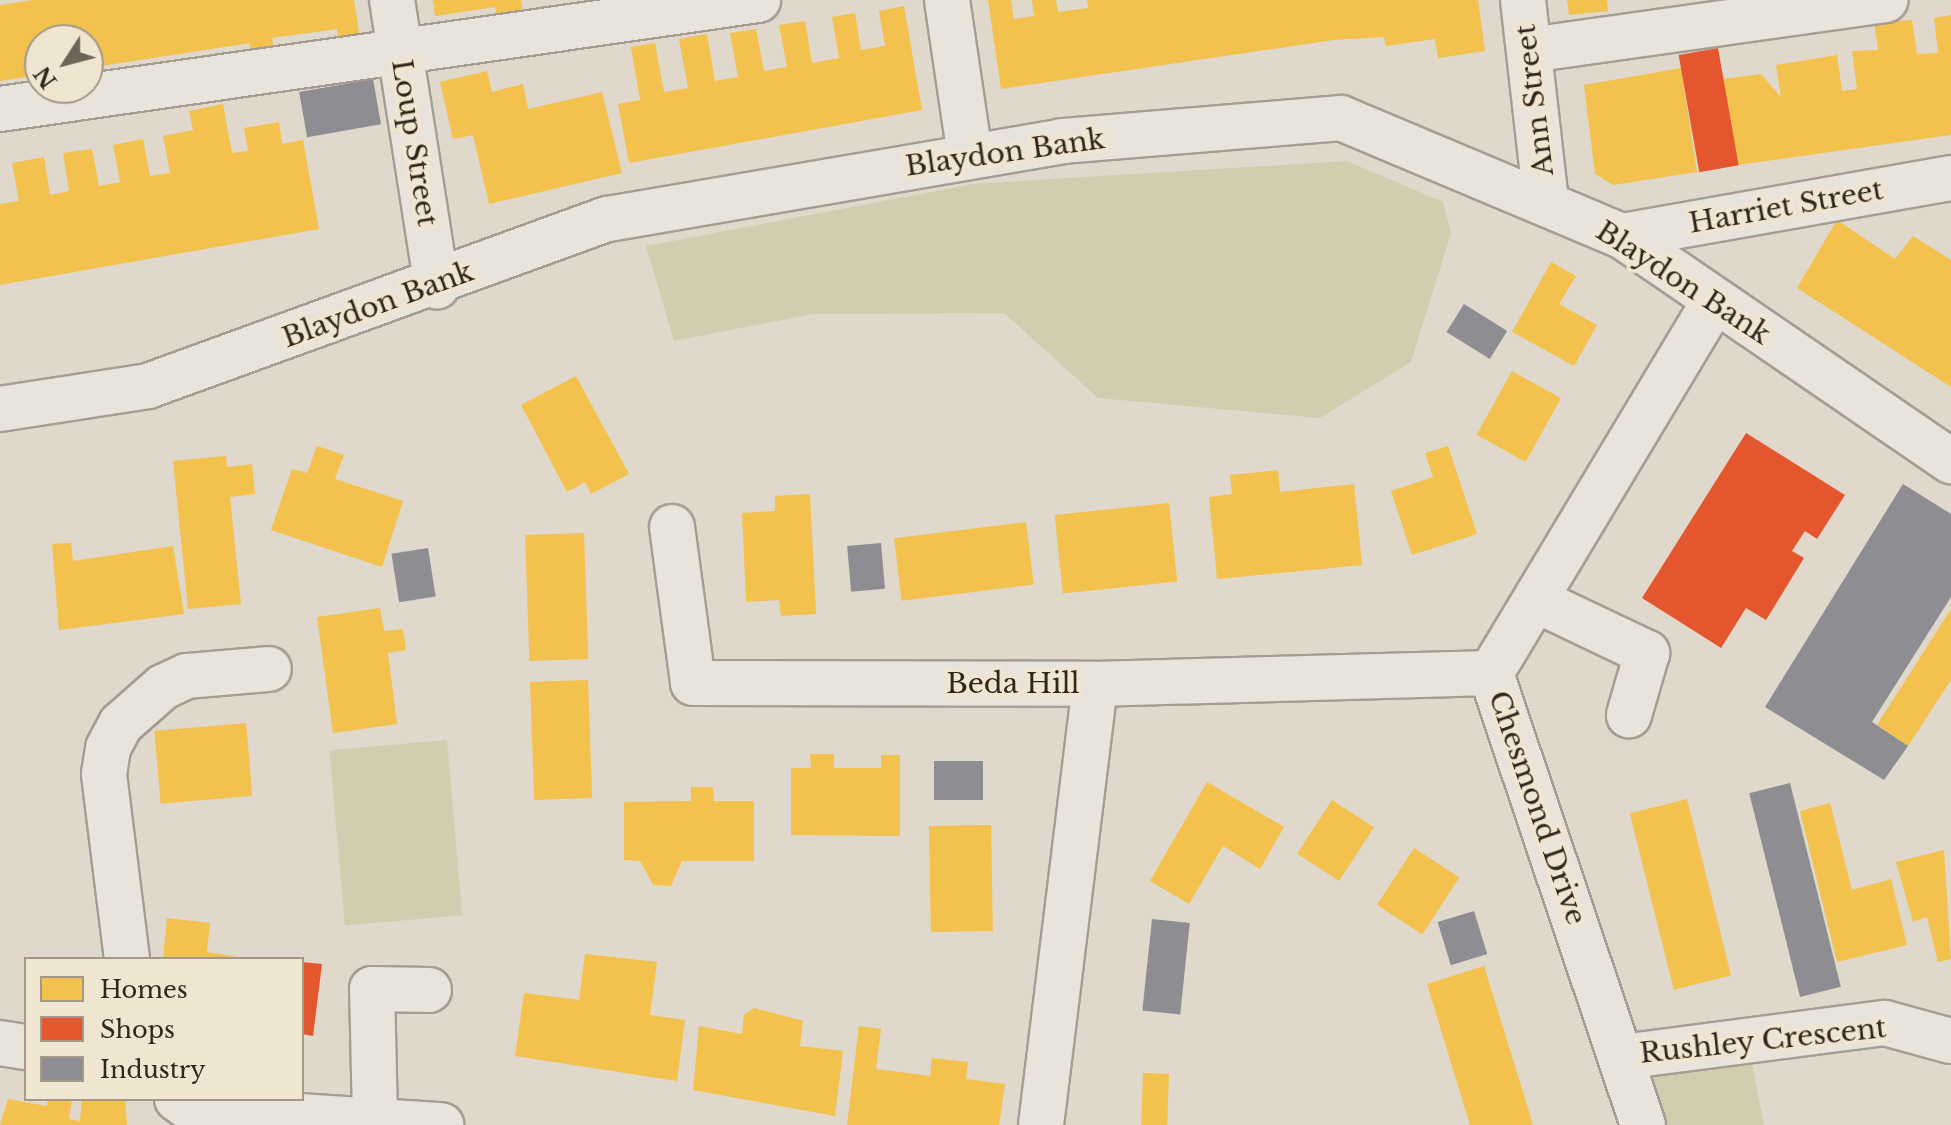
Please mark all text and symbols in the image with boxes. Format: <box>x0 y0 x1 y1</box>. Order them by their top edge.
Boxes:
street label: Ann Street <box>1509 22 1561 178</box>
north arrow <box>24 24 104 104</box>
street label: Loup Street <box>384 57 444 229</box>
text: N <box>29 61 63 94</box>
street label: Blaydon Bank <box>903 122 1107 184</box>
street label: Harriet Street <box>1686 173 1886 241</box>
street label: Blaydon Bank <box>1590 214 1776 352</box>
street label: Blaydon Bank <box>278 255 478 355</box>
street label: Beda Hill <box>946 667 1080 701</box>
street label: Chesmond Drive <box>1481 687 1593 929</box>
legend <box>24 957 304 1101</box>
text: Homes <box>100 975 188 1004</box>
street label: Rushley Crescent <box>1638 1011 1888 1071</box>
text: Shops <box>100 1015 175 1044</box>
text: Industry <box>100 1055 206 1084</box>

